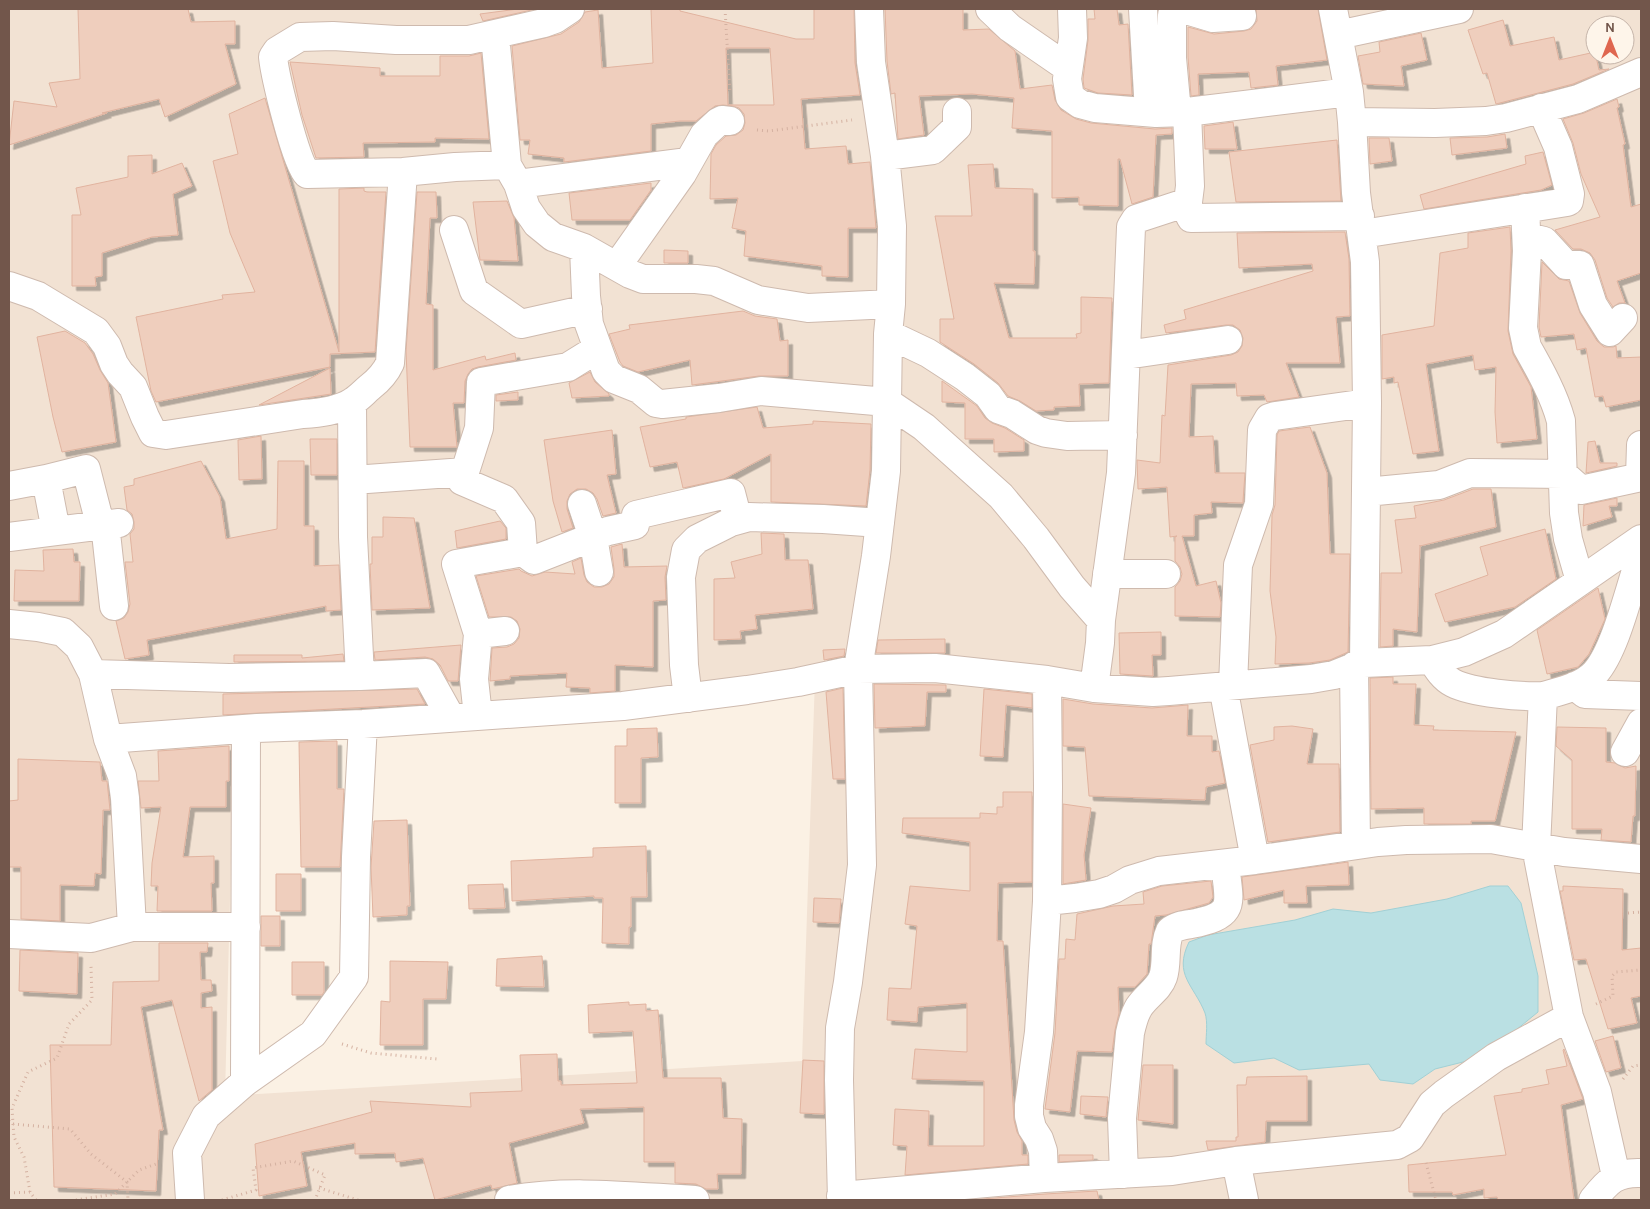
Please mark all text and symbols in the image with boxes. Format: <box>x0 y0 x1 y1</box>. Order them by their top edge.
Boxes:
north arrow <box>1585 15 1635 65</box>
text: N <box>1605 19 1615 36</box>

